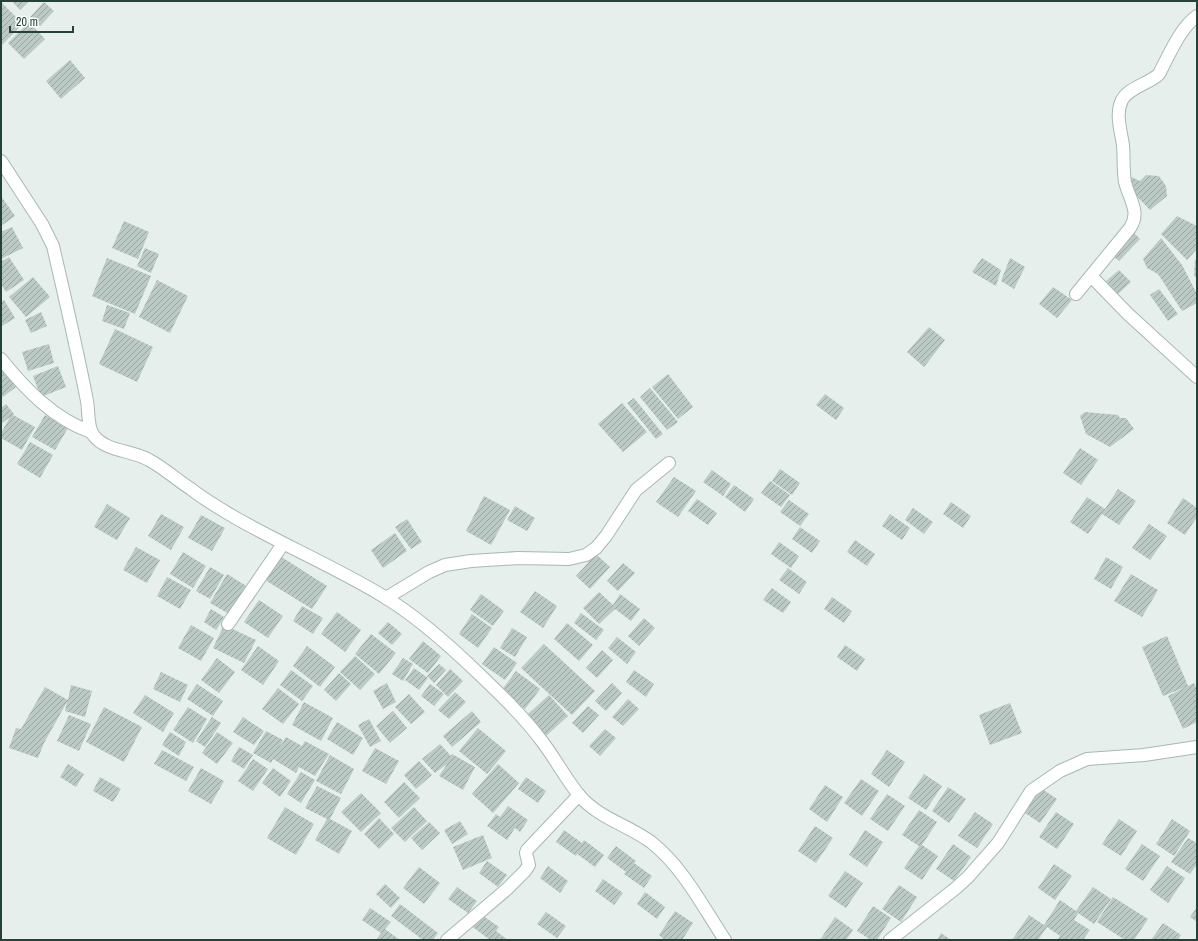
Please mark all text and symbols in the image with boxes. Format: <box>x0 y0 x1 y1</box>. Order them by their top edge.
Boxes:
scale bar <box>10 8 73 34</box>
text: 20 m <box>16 14 38 30</box>

